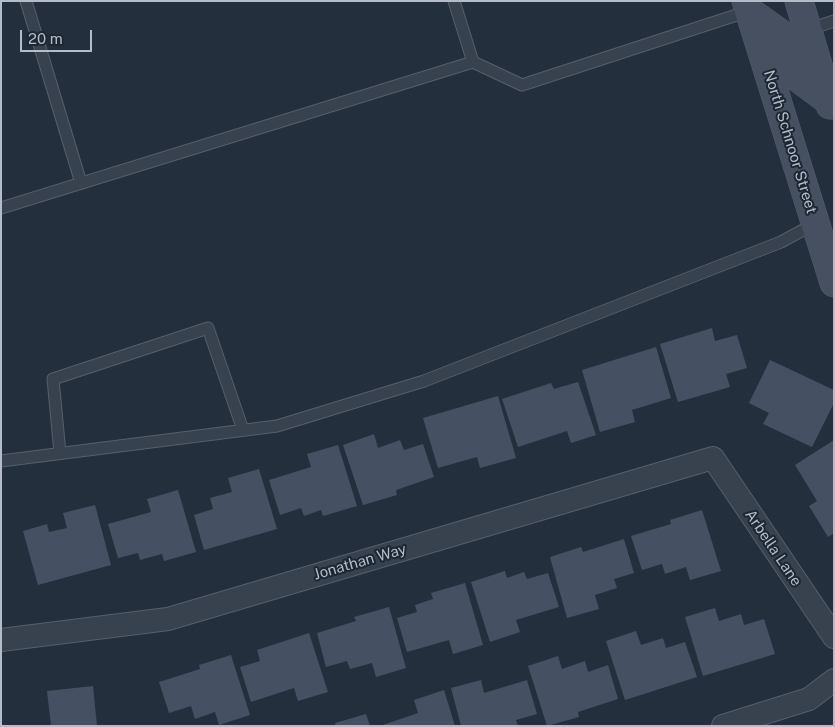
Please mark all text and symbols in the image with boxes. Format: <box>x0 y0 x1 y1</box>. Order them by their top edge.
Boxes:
scale bar <box>22 20 95 52</box>
text: 20 m <box>28 30 63 47</box>
street label: North Schnoor Street <box>760 68 820 216</box>
street label: Arbella Lane <box>741 506 805 590</box>
street label: Jonathan Way <box>312 540 408 584</box>

